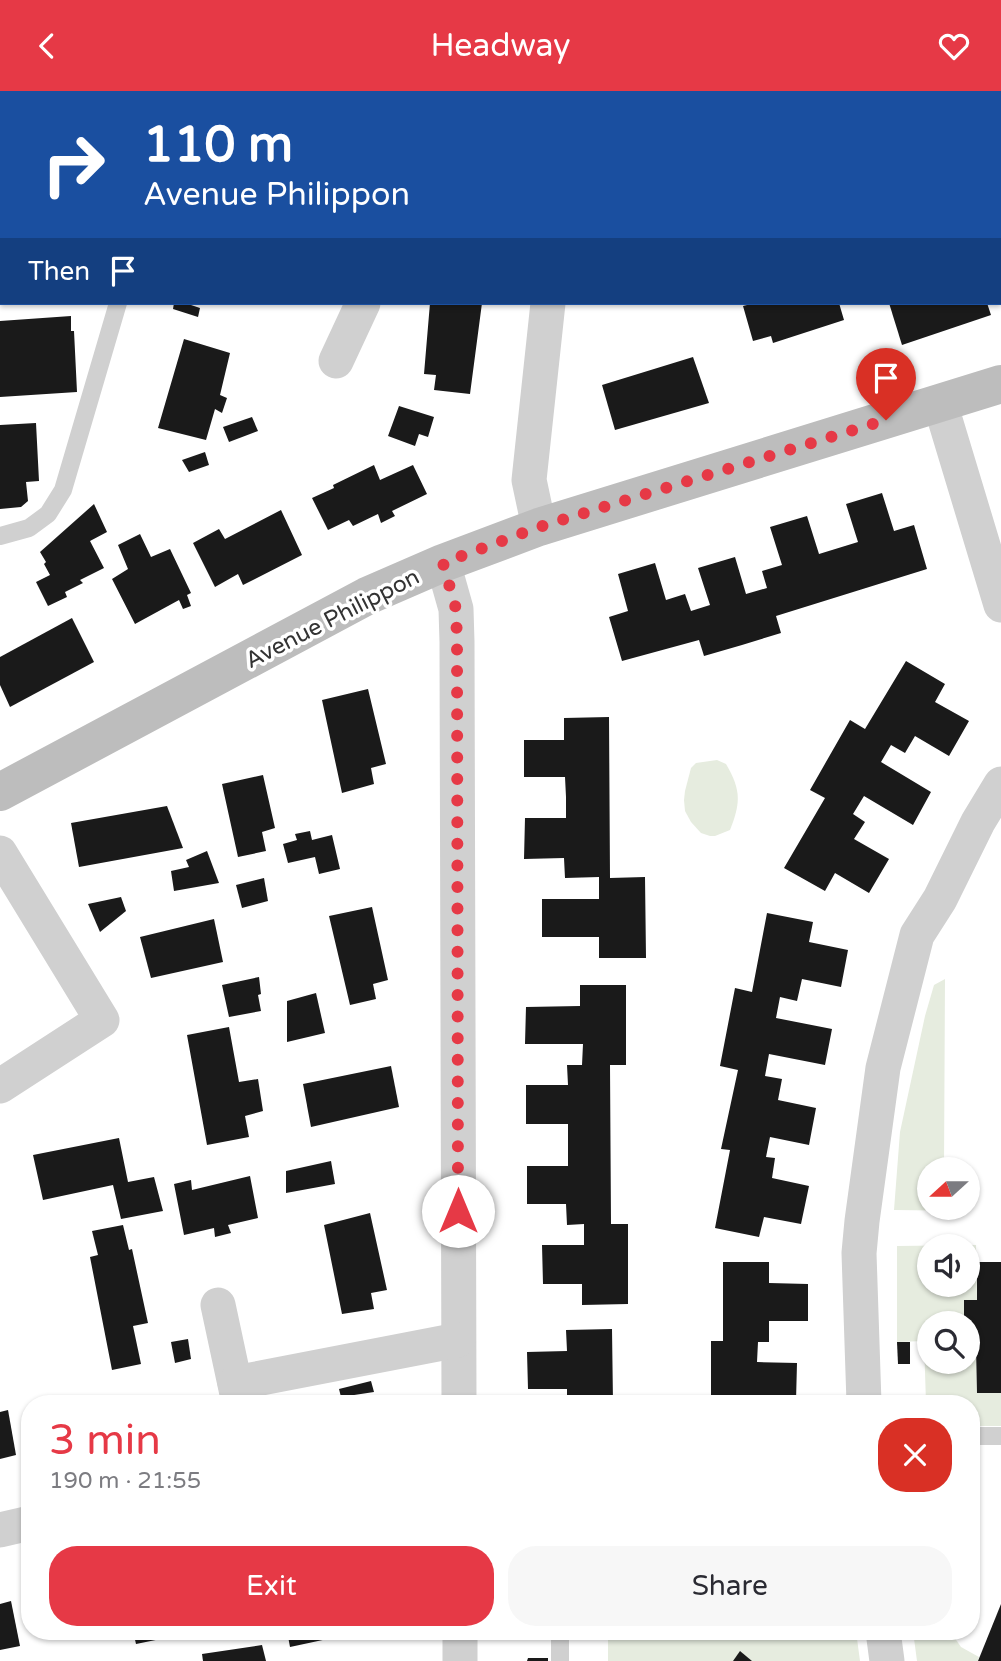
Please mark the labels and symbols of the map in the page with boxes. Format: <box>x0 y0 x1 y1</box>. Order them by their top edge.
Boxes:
pin <box>856 348 916 420</box>
street label: Avenue Philippon <box>241 563 424 675</box>
north arrow <box>917 1157 980 1220</box>
position arrow <box>421 1174 495 1248</box>

